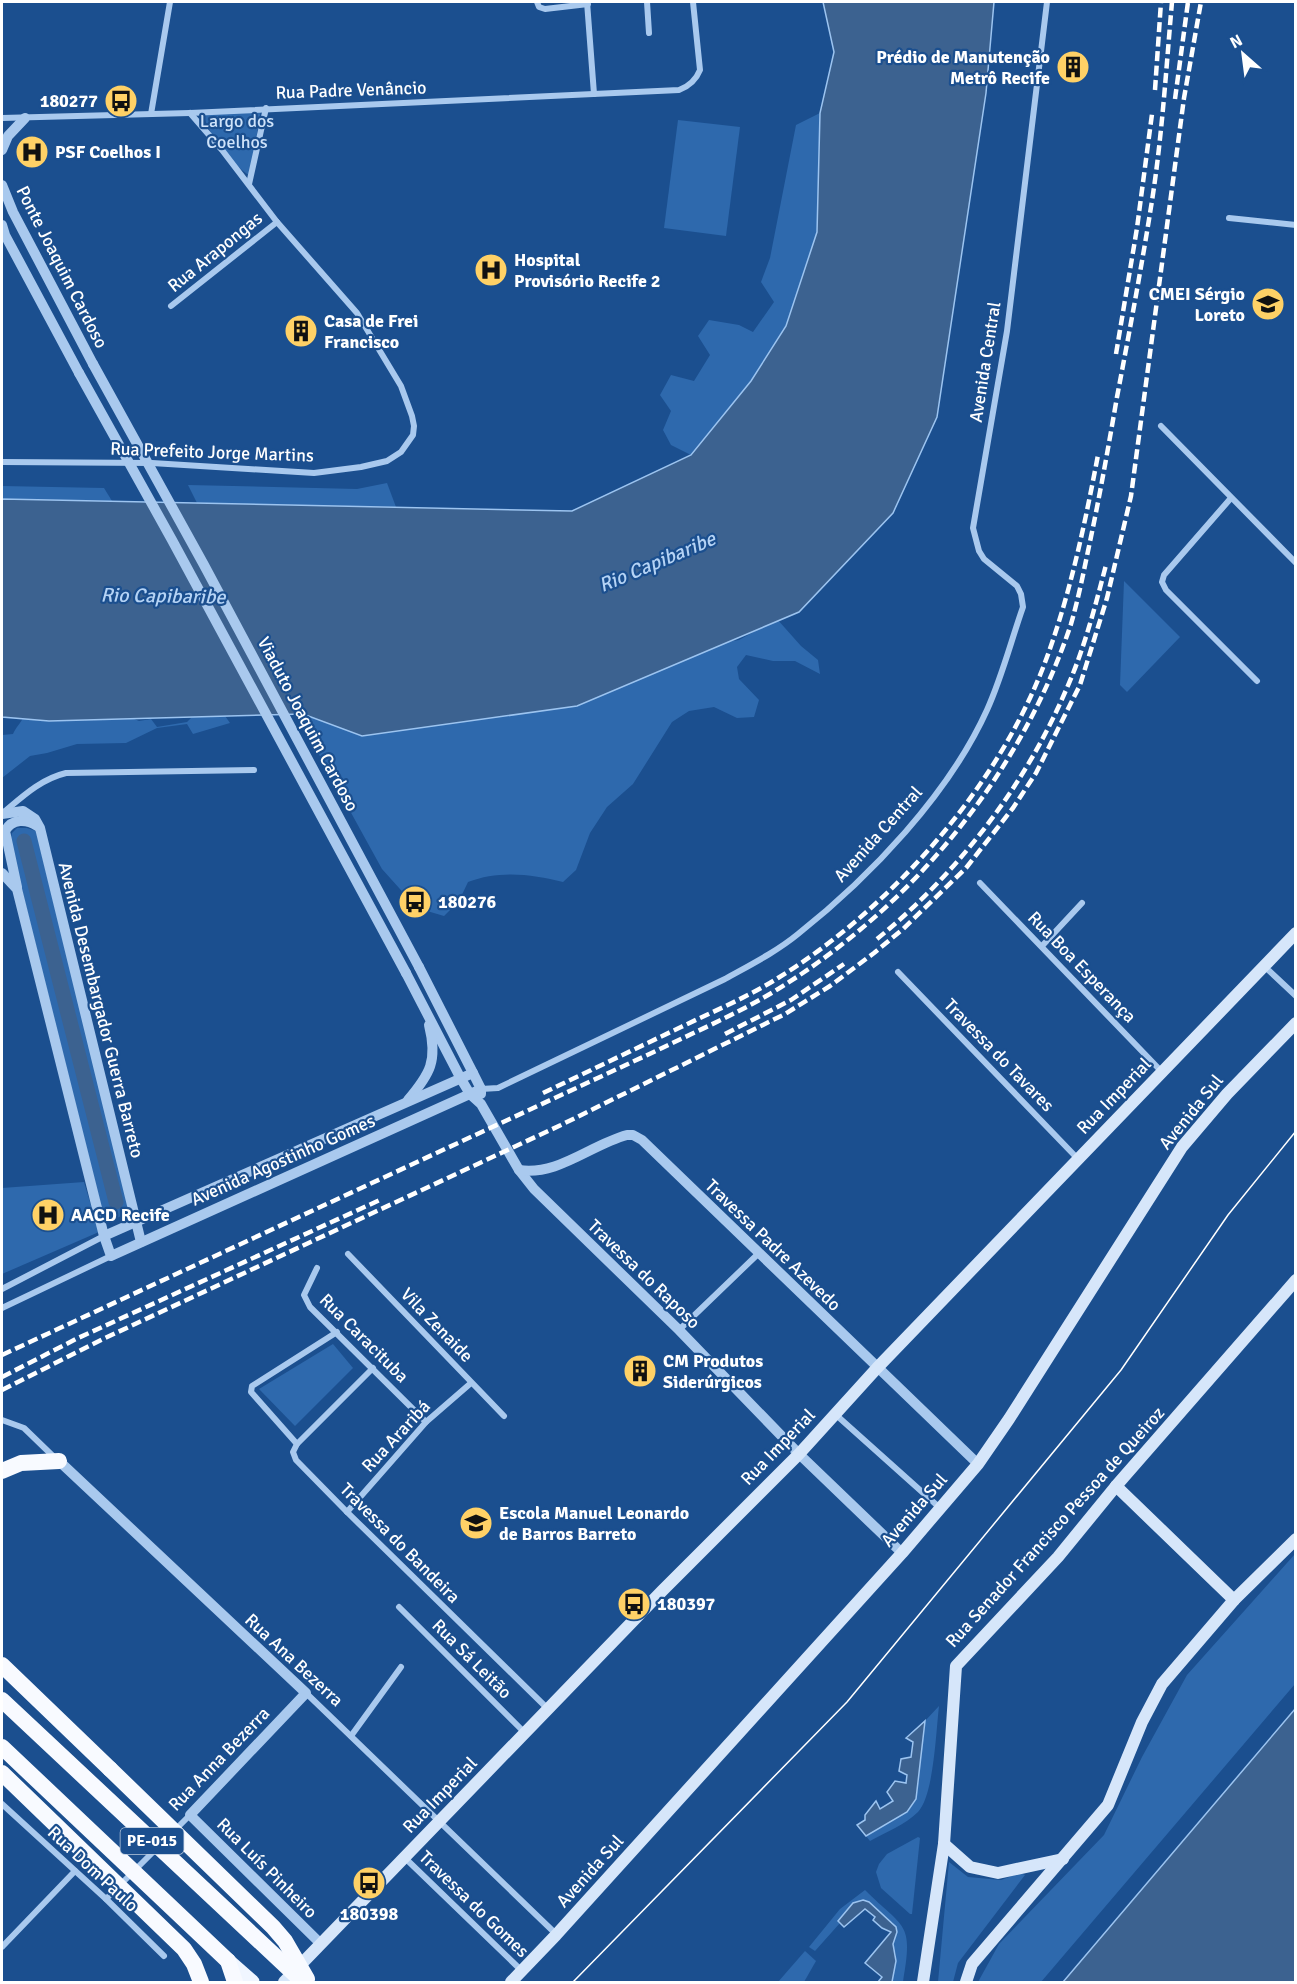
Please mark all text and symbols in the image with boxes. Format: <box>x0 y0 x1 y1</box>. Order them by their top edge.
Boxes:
north arrow <box>1213 24 1273 84</box>
text: N <box>1227 30 1246 53</box>
place label: Prédio de Manutenção Metrô Recife <box>876 46 1050 89</box>
building icon: Prédio de Manutenção Metrô Recife <box>1055 49 1091 85</box>
street label: Rua Padre Venâncio <box>275 76 427 104</box>
bus stop icon: 180277 <box>103 83 139 119</box>
place label: 180277 <box>40 90 98 112</box>
park label: Largo dos Coelhos <box>200 110 274 153</box>
hospital icon: PSF Coelhos I <box>14 134 50 170</box>
place label: PSF Coelhos I <box>55 141 161 163</box>
street label: Ponte Joaquim Cardoso <box>11 182 113 352</box>
street label: Rua Arapongas <box>163 207 267 297</box>
place label: Hospital Provisório Recife 2 <box>514 249 661 292</box>
hospital icon: Hospital Provisório Recife 2 <box>473 252 509 288</box>
place label: CMEI Sérgio Loreto <box>1149 283 1245 326</box>
school or university icon: CMEI Sérgio Loreto <box>1250 286 1286 322</box>
street label: Avenida Central <box>965 300 1005 424</box>
place label: Casa de Frei Francisco <box>324 310 418 353</box>
building icon: Casa de Frei Francisco <box>283 313 319 349</box>
street label: Rua Prefeito Jorge Martins <box>110 437 314 467</box>
water label: Rio Capibaribe <box>595 526 720 598</box>
water label: Rio Capibaribe <box>100 582 227 610</box>
street label: Viaduto Joaquim Cardoso <box>253 633 363 815</box>
street label: Avenida Central <box>829 781 927 887</box>
street label: Avenida Desembargador Guerra Barreto <box>54 860 148 1160</box>
bus stop icon: 180276 <box>397 884 433 920</box>
place label: 180276 <box>438 891 497 913</box>
street label: Rua Boa Esperança <box>1023 907 1141 1027</box>
street label: Travessa do Tavares <box>939 994 1059 1116</box>
street label: Rua Imperial <box>1072 1053 1156 1139</box>
street label: Avenida Sul <box>1154 1070 1228 1154</box>
street label: Avenida Agostinho Gomes <box>188 1109 379 1211</box>
street label: Travessa Padre Azevedo <box>701 1174 845 1316</box>
hospital icon: AACD Recife <box>30 1197 66 1233</box>
place label: AACD Recife <box>71 1204 170 1226</box>
street label: Travessa do Raposo <box>583 1215 705 1333</box>
street label: Vila Zenaide <box>396 1283 478 1367</box>
street label: Rua Caracituba <box>315 1289 413 1387</box>
place label: CM Produtos Siderúrgicos <box>663 1350 763 1393</box>
building icon: CM Produtos Siderúrgicos <box>622 1353 658 1389</box>
street label: Rua Araribá <box>357 1395 435 1477</box>
street label: Rua Senador Francisco Pessoa de Queiroz <box>941 1402 1169 1652</box>
street label: Rua Imperial <box>736 1404 820 1490</box>
street label: Avenida Sul <box>876 1469 952 1551</box>
street label: Travessa do Bandeira <box>335 1478 465 1608</box>
place label: Escola Manuel Leonardo de Barros Barreto <box>499 1502 689 1545</box>
school or university icon: Escola Manuel Leonardo de Barros Barreto <box>458 1505 494 1541</box>
bus stop icon: 180397 <box>616 1586 652 1622</box>
place label: 180397 <box>657 1593 716 1615</box>
street label: Rua Ana Bezerra <box>240 1609 348 1711</box>
street label: Rua Sá Leitão <box>427 1614 517 1704</box>
street label: Rua Anna Bezerra <box>164 1702 274 1816</box>
street label: Rua Imperial <box>398 1752 482 1838</box>
street label: Rua Luís Pinheiro <box>212 1813 322 1923</box>
street label: Rua Dom Paulo <box>43 1821 143 1917</box>
road number: PE-015 <box>120 1828 184 1854</box>
street label: Avenida Sul <box>552 1830 628 1912</box>
street label: Travessa do Gomes <box>415 1846 534 1962</box>
bus stop icon: 180398 <box>351 1865 387 1901</box>
place label: 180398 <box>340 1903 398 1925</box>

